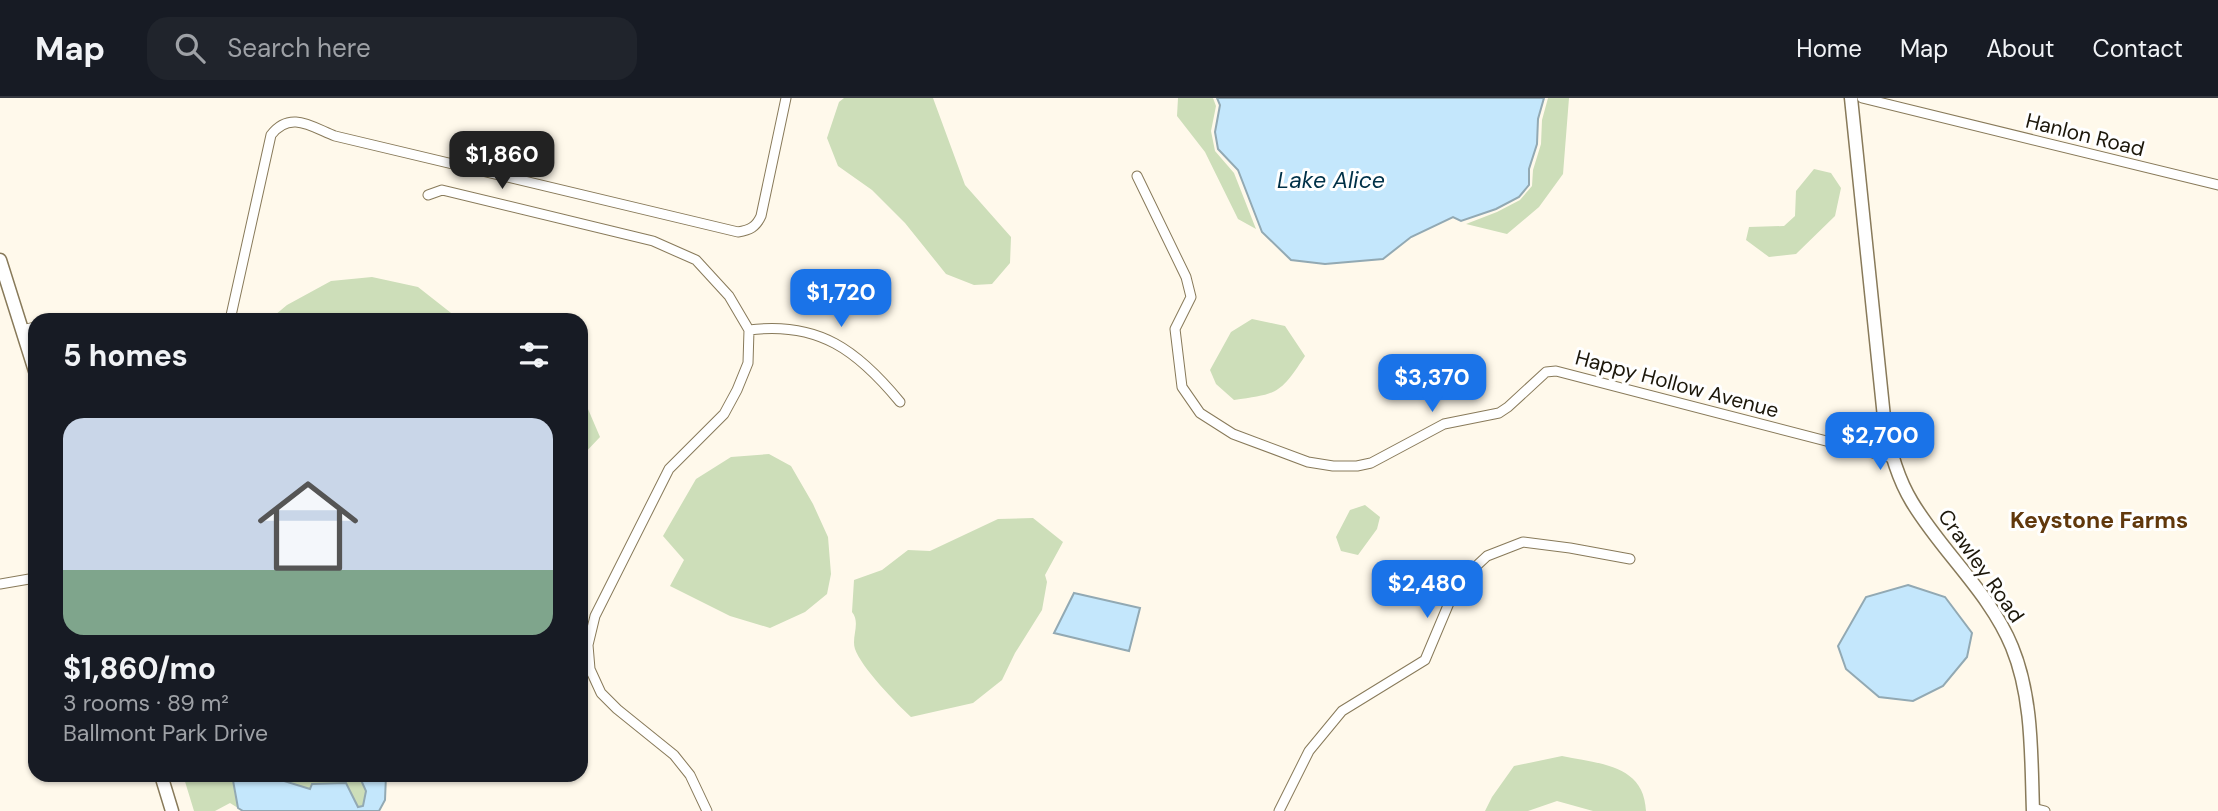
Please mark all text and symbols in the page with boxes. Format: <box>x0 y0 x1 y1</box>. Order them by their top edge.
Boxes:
search box <box>147 17 637 80</box>
text: Map <box>35 27 105 70</box>
icon: search <box>171 29 209 67</box>
text: Search here <box>227 31 371 65</box>
text: Home <box>1796 33 1862 64</box>
text: Map <box>1900 33 1948 64</box>
text: About <box>1986 33 2055 64</box>
text: Contact <box>2093 33 2183 64</box>
street label: Hanlon Road <box>2023 107 2147 163</box>
pin: $1,860 <box>445 132 559 191</box>
text: $1,860 <box>465 139 539 169</box>
water label: Lake Alice <box>1277 165 1385 195</box>
pin: $1,720 <box>784 270 898 329</box>
text: $1,720 <box>806 277 876 307</box>
text: 5 homes <box>63 336 188 375</box>
icon: filters <box>515 336 553 374</box>
street label: Happy Hollow Avenue <box>1572 343 1782 425</box>
pin: $3,370 <box>1375 354 1489 414</box>
text: $3,370 <box>1394 362 1470 392</box>
pin: $2,700 <box>1823 412 1937 472</box>
text: $2,700 <box>1841 420 1919 450</box>
icon: home <box>245 463 371 589</box>
street label: Crawley Road <box>1932 504 2030 628</box>
district label: Keystone Farms <box>2010 505 2188 535</box>
pin: $2,480 <box>1370 560 1484 620</box>
text: $2,480 <box>1388 568 1466 598</box>
text: $1,860/mo <box>63 649 216 688</box>
text: 3 rooms · 89 m² <box>63 688 229 718</box>
text: Ballmont Park Drive <box>63 718 268 748</box>

